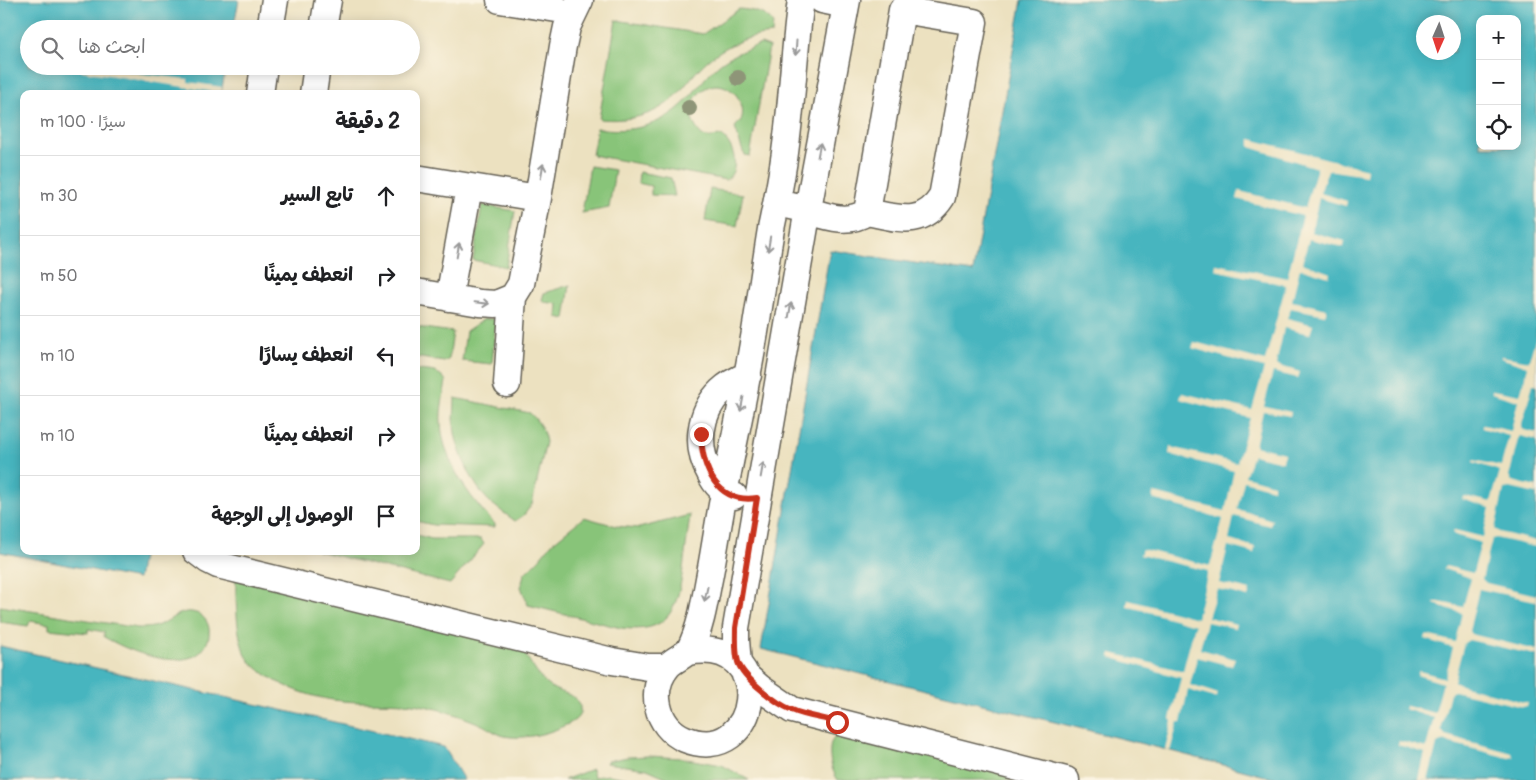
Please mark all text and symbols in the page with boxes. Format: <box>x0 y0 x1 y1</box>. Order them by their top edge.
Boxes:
north arrow <box>1416 15 1461 60</box>
map controls <box>1476 15 1521 150</box>
button: + <box>1476 15 1521 60</box>
search box <box>20 20 420 75</box>
icon: search <box>38 34 66 62</box>
text: ابحث هنا <box>78 35 146 59</box>
one-way arrow <box>792 40 801 56</box>
button: − <box>1476 60 1521 105</box>
button: locate <box>1476 105 1521 150</box>
text: 2 دقيقة <box>335 108 400 135</box>
text: سيرًا · 100 m <box>40 112 126 132</box>
one-way arrow <box>814 142 824 158</box>
one-way arrow <box>538 164 548 180</box>
icon: ahead <box>372 182 400 210</box>
text: تابع السير <box>281 183 353 207</box>
text: 30 m <box>40 186 78 206</box>
one-way arrow <box>764 236 774 252</box>
one-way arrow <box>453 242 463 258</box>
icon: right <box>372 262 400 290</box>
text: انعطف يمينًا <box>264 263 353 287</box>
text: 50 m <box>40 266 77 286</box>
one-way arrow <box>473 298 489 307</box>
one-way arrow <box>786 302 796 318</box>
icon: left <box>372 342 400 370</box>
text: انعطف يسارًا <box>259 343 353 367</box>
text: 10 m <box>40 346 75 366</box>
one-way arrow <box>736 396 746 412</box>
icon: right <box>372 422 400 450</box>
text: انعطف يمينًا <box>264 423 353 447</box>
route end <box>690 423 713 446</box>
text: 10 m <box>40 426 75 446</box>
one-way arrow <box>758 462 768 478</box>
icon: arrive <box>372 502 400 530</box>
text: الوصول إلى الوجهة <box>211 503 353 527</box>
one-way arrow <box>701 586 710 602</box>
route start <box>826 711 849 734</box>

